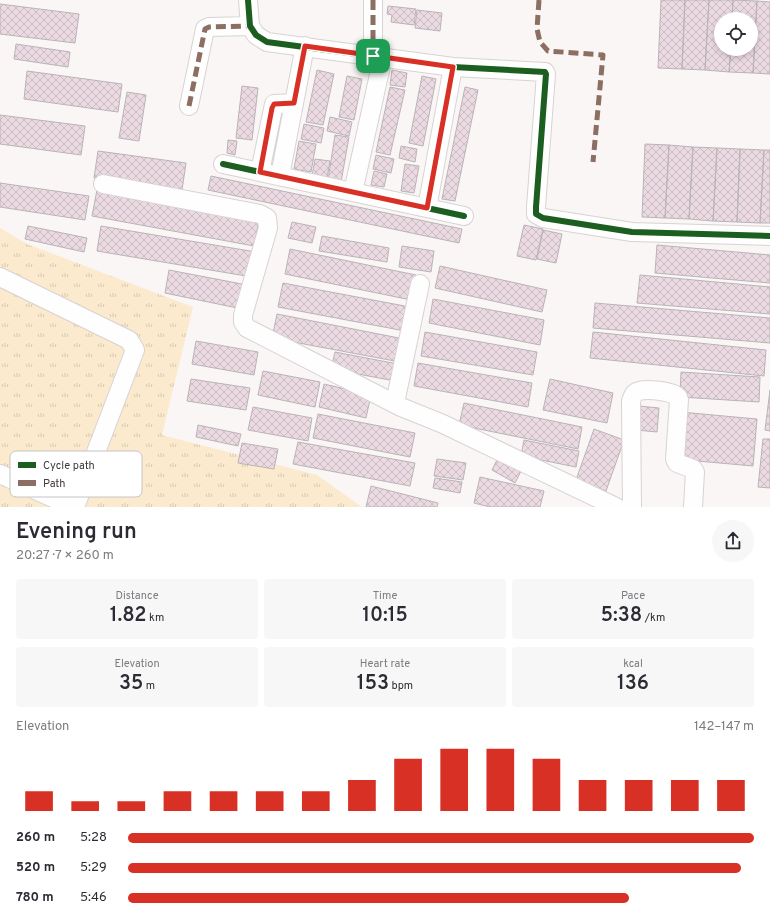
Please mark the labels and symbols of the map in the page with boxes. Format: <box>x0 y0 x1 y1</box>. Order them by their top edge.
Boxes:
pin <box>356 39 390 73</box>
legend <box>10 451 142 497</box>
text: Cycle path <box>43 459 95 473</box>
text: Path <box>43 477 65 491</box>

